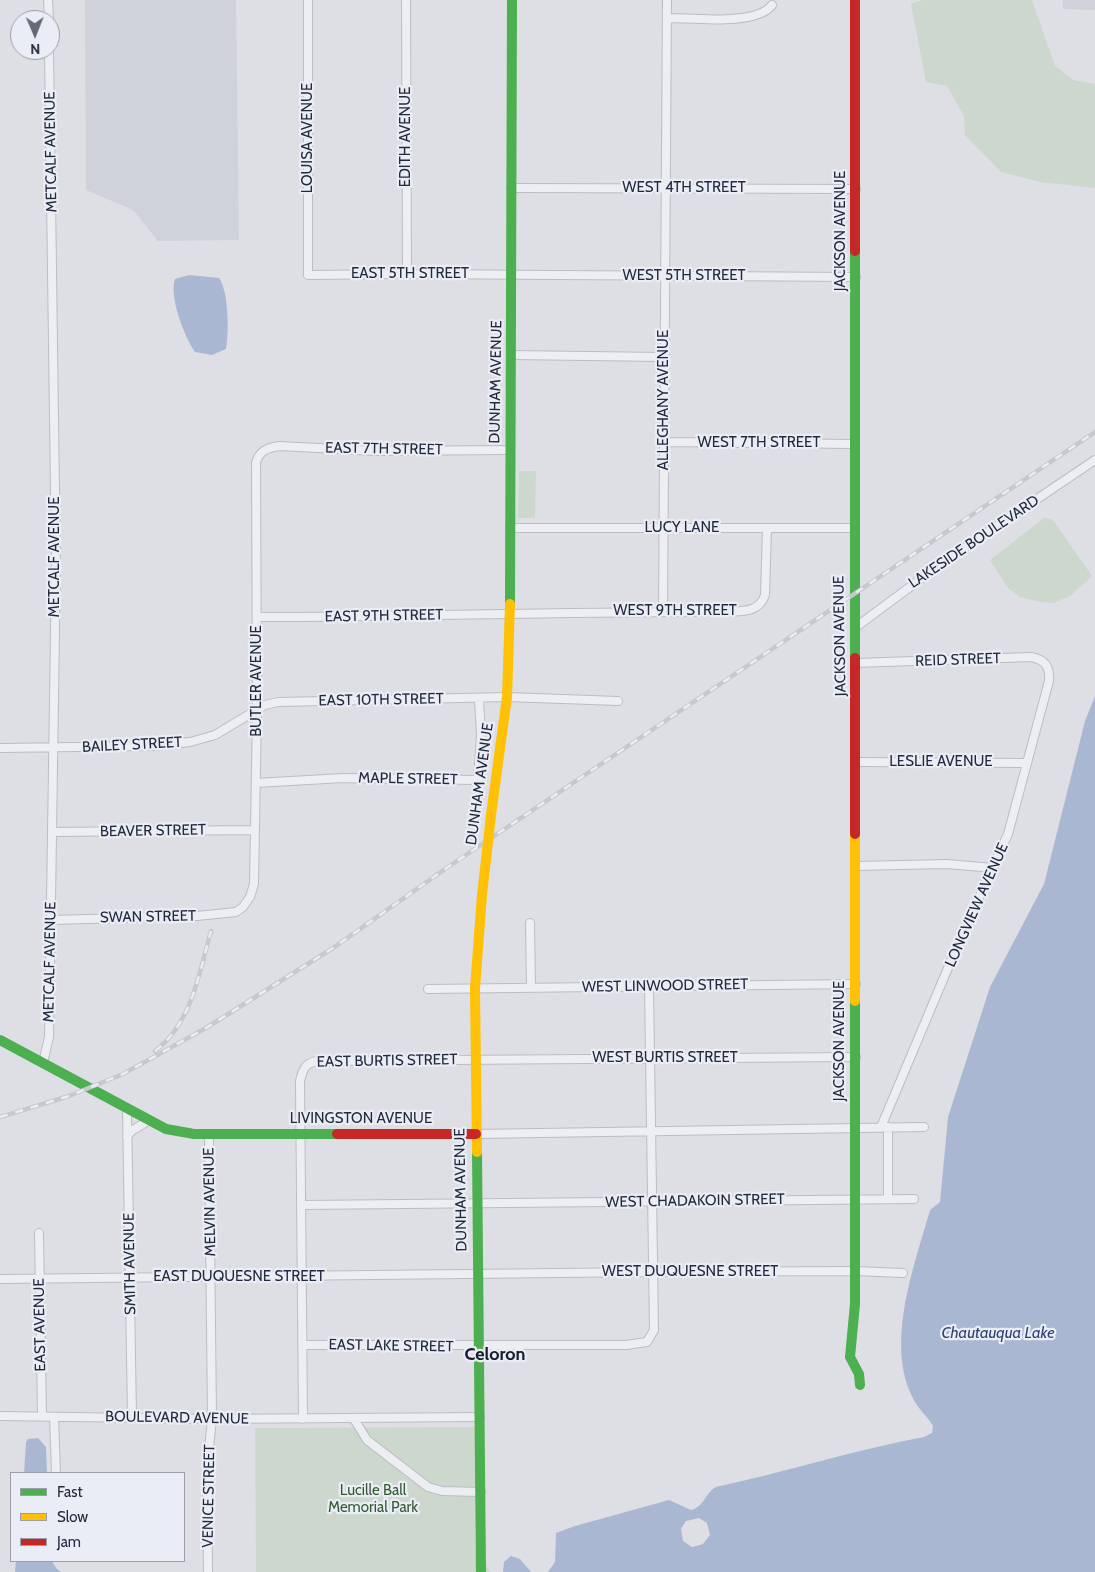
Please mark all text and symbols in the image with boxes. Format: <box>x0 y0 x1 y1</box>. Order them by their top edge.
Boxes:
north arrow <box>10 10 60 60</box>
text: N <box>30 40 40 58</box>
street label: LOUISA AVENUE <box>299 83 317 193</box>
street label: EDITH AVENUE <box>397 87 415 187</box>
street label: METCALF AVENUE <box>41 91 61 213</box>
street label: JACKSON AVENUE <box>832 171 850 291</box>
street label: WEST 4TH STREET <box>622 179 746 197</box>
street label: EAST 5TH STREET <box>351 265 469 283</box>
street label: WEST 5TH STREET <box>622 267 746 285</box>
street label: DUNHAM AVENUE <box>486 320 506 444</box>
street label: ALLEGHANY AVENUE <box>655 330 673 470</box>
street label: WEST 7TH STREET <box>698 434 820 452</box>
street label: EAST 7TH STREET <box>325 439 443 459</box>
street label: LAKESIDE BOULEVARD <box>905 492 1043 592</box>
street label: METCALF AVENUE <box>46 497 64 617</box>
street label: LUCY LANE <box>645 519 719 537</box>
street label: JACKSON AVENUE <box>830 576 850 696</box>
street label: WEST 9TH STREET <box>613 602 737 620</box>
street label: EAST 9TH STREET <box>325 606 443 626</box>
street label: BUTLER AVENUE <box>248 625 266 737</box>
street label: REID STREET <box>915 650 1001 670</box>
street label: EAST 10TH STREET <box>318 690 444 710</box>
street label: DUNHAM AVENUE <box>463 722 497 846</box>
street label: BAILEY STREET <box>82 733 182 757</box>
street label: LESLIE AVENUE <box>889 753 993 771</box>
street label: MAPLE STREET <box>358 769 458 789</box>
street label: BEAVER STREET <box>100 821 206 841</box>
street label: LONGVIEW AVENUE <box>942 840 1012 970</box>
street label: METCALF AVENUE <box>40 901 60 1023</box>
street label: SWAN STREET <box>100 907 196 927</box>
street label: WEST LINWOOD STREET <box>582 976 748 996</box>
street label: JACKSON AVENUE <box>831 981 849 1101</box>
street label: WEST BURTIS STREET <box>592 1049 738 1067</box>
street label: EAST BURTIS STREET <box>316 1051 458 1071</box>
street label: LIVINGSTON AVENUE <box>290 1110 432 1128</box>
street label: DUNHAM AVENUE <box>451 1128 471 1252</box>
street label: MELVIN AVENUE <box>200 1147 220 1257</box>
street label: WEST CHADAKOIN STREET <box>605 1190 785 1212</box>
street label: SMITH AVENUE <box>120 1213 140 1315</box>
street label: WEST DUQUESNE STREET <box>602 1263 778 1281</box>
street label: EAST DUQUESNE STREET <box>153 1268 325 1286</box>
street label: EAST AVENUE <box>30 1278 50 1372</box>
water label: Chautauqua Lake <box>941 1323 1055 1343</box>
street label: EAST LAKE STREET <box>328 1336 454 1356</box>
district label: Celoron <box>465 1344 525 1366</box>
street label: BOULEVARD AVENUE <box>105 1408 249 1428</box>
street label: VENICE STREET <box>199 1444 219 1548</box>
legend <box>10 1472 185 1562</box>
park label: Lucille Ball Memorial Park <box>328 1482 418 1517</box>
text: Fast <box>57 1483 82 1501</box>
text: Slow <box>57 1508 88 1526</box>
text: Jam <box>57 1533 81 1551</box>

